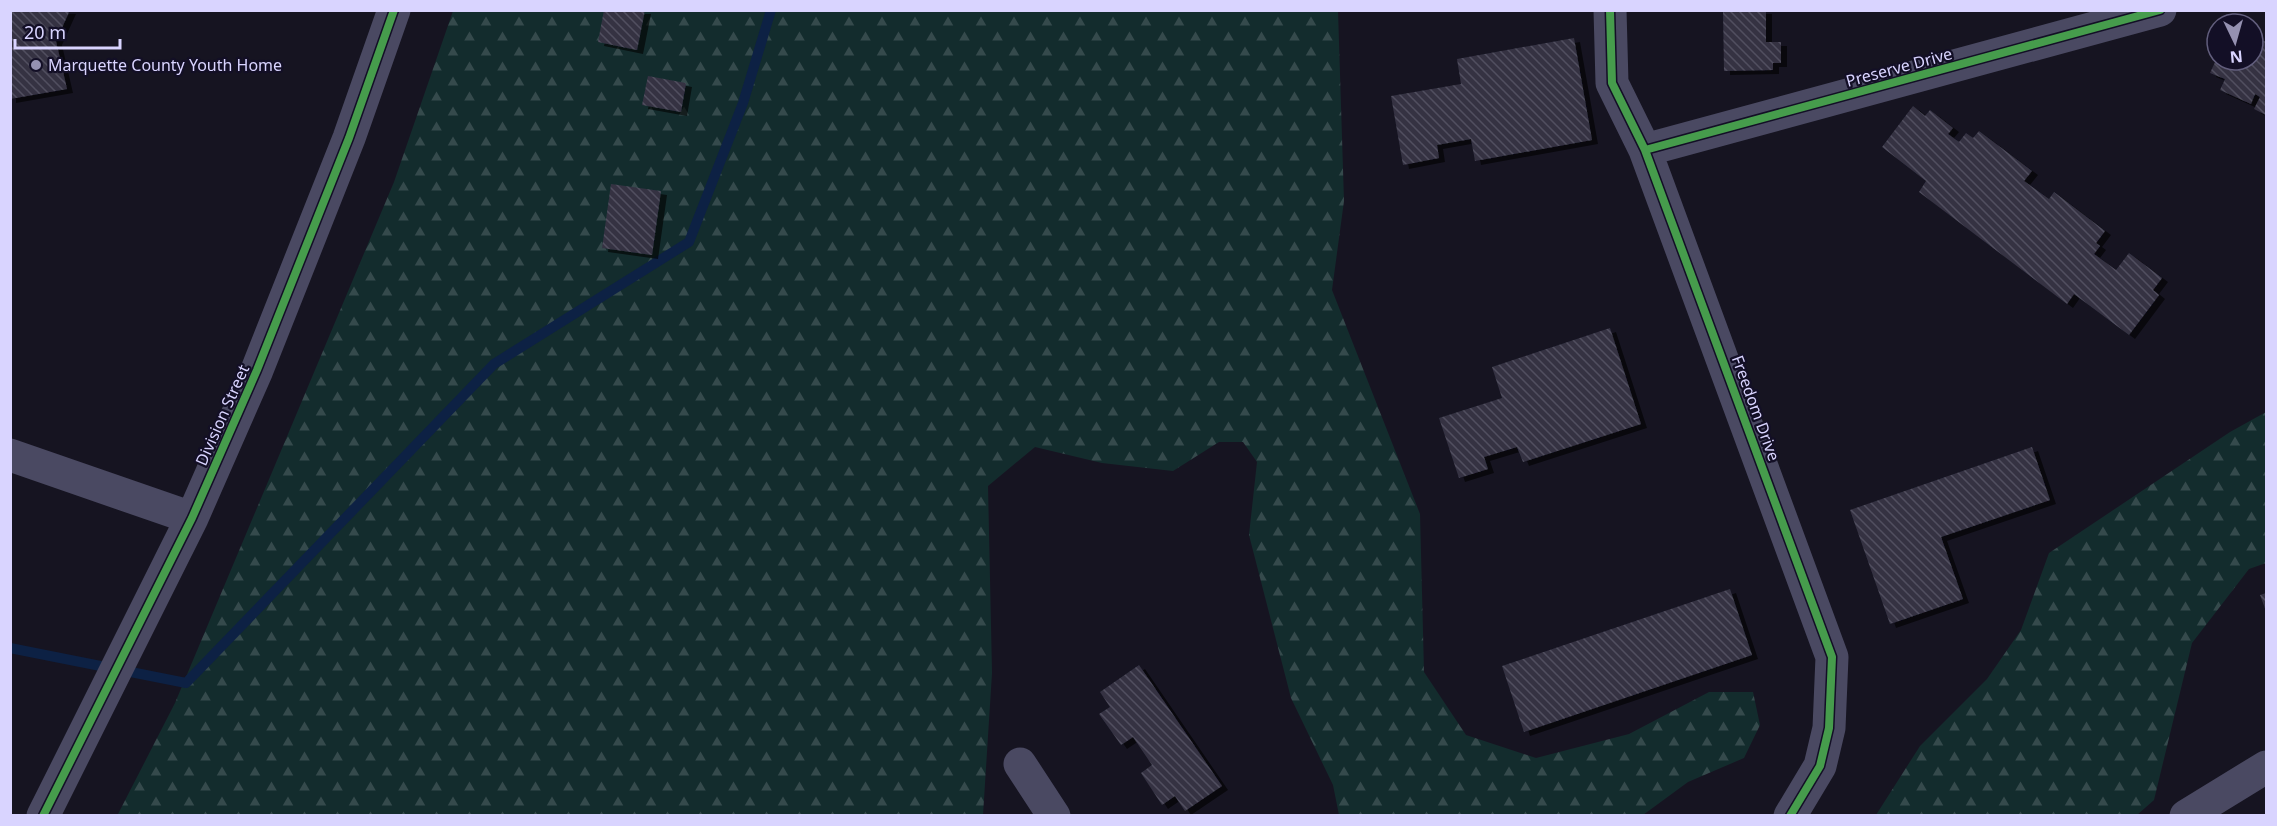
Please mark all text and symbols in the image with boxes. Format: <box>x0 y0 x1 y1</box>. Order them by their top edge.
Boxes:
scale bar <box>15 12 120 50</box>
north arrow <box>2205 12 2265 72</box>
text: 20 m <box>24 20 66 44</box>
street label: Preserve Drive <box>1843 42 1955 92</box>
text: N <box>2229 45 2244 68</box>
place label: Marquette County Youth Home <box>48 54 282 76</box>
marker: Marquette County Youth Home <box>29 58 43 72</box>
street label: Freedom Drive <box>1727 352 1785 464</box>
street label: Division Street <box>190 361 254 469</box>

